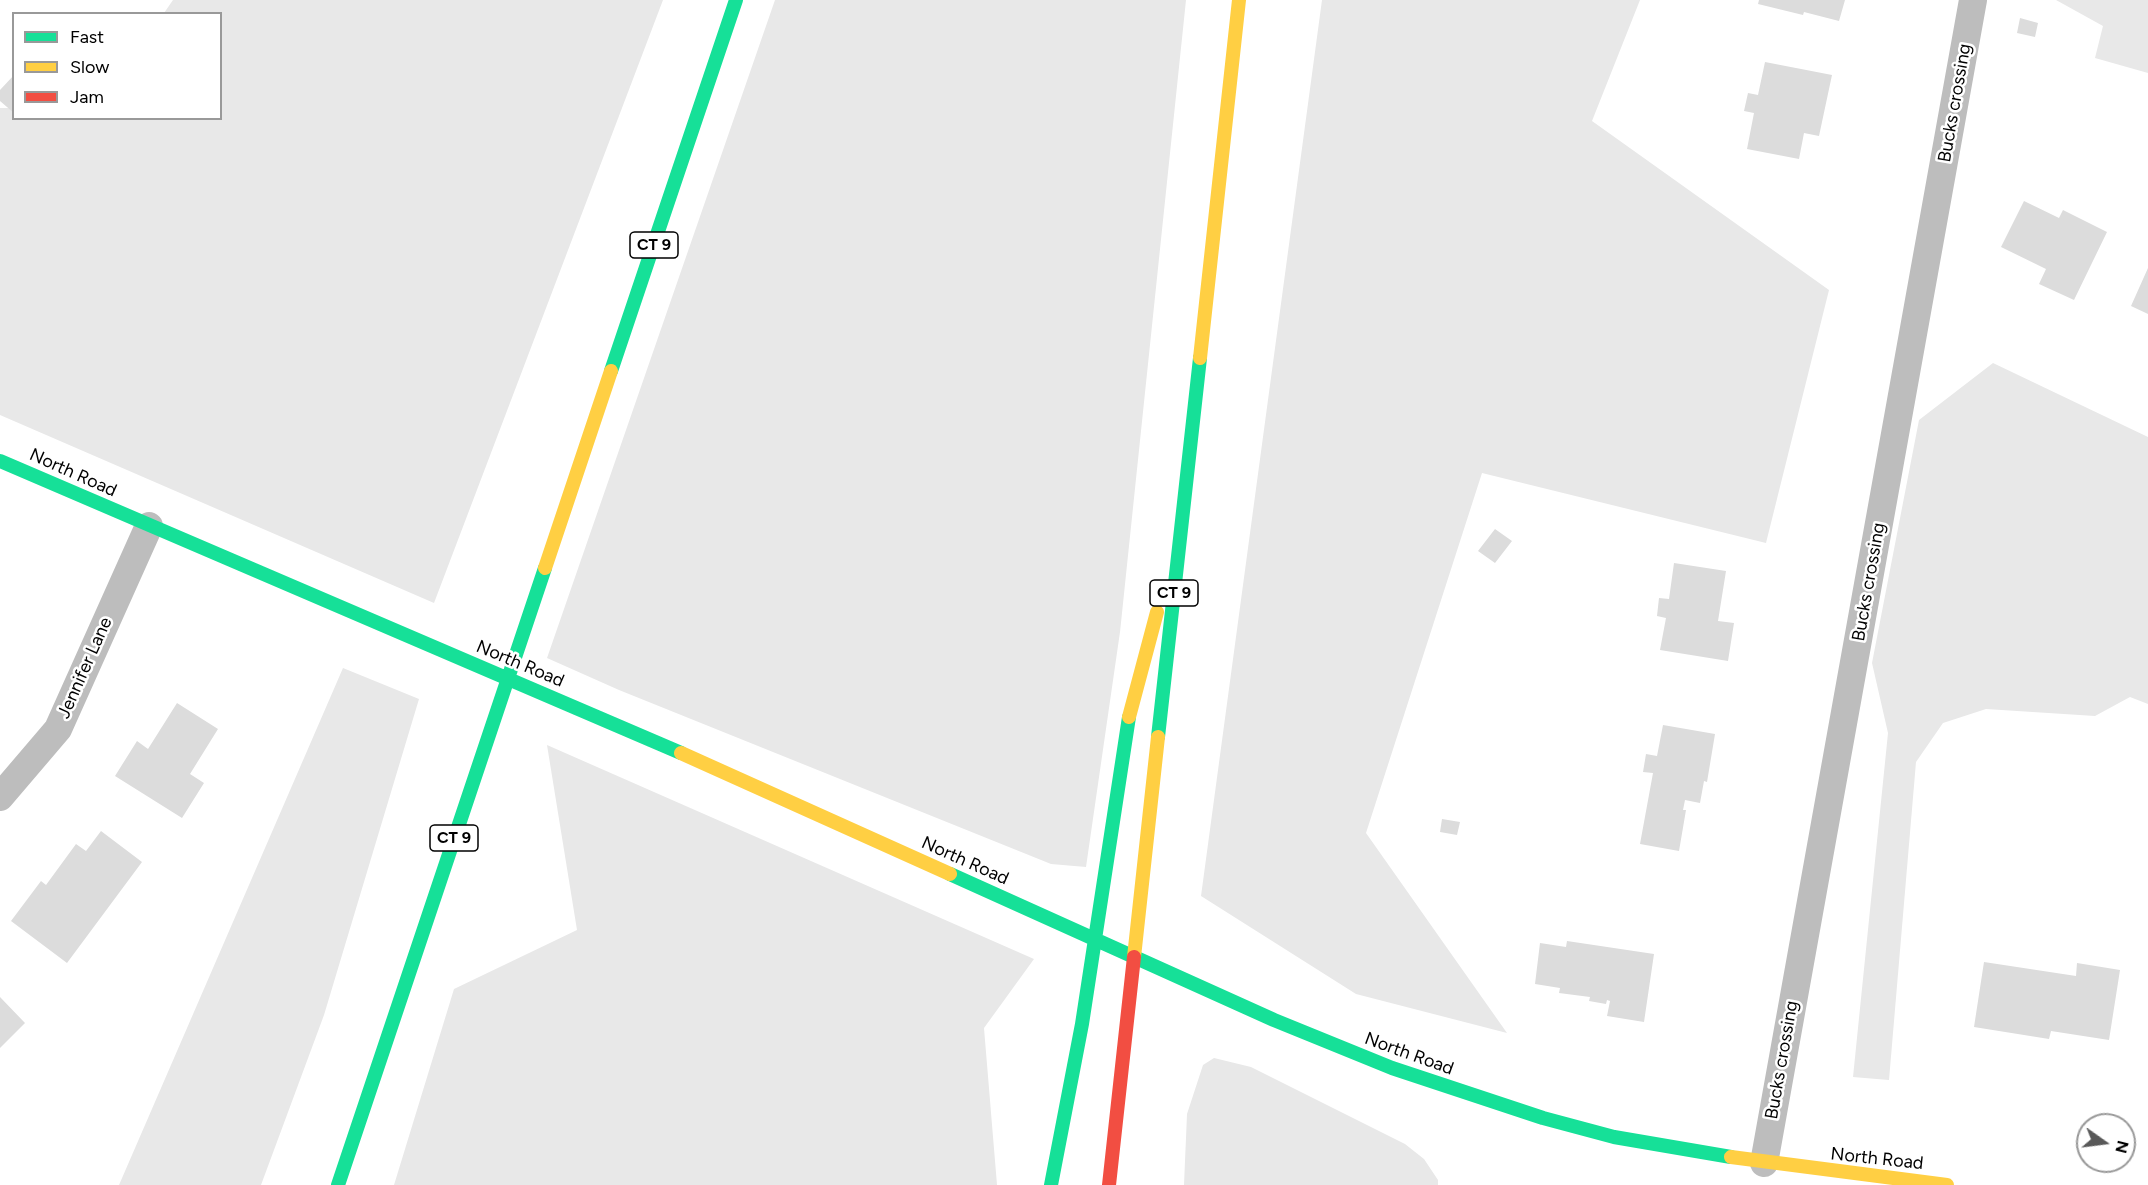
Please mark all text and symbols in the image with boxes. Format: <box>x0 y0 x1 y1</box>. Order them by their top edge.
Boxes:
legend <box>12 12 222 120</box>
text: Fast <box>70 26 104 48</box>
street label: Bucks crossing <box>1934 42 1976 164</box>
text: Slow <box>70 56 109 78</box>
text: Jam <box>70 86 104 108</box>
road number: CT 9 <box>630 232 678 258</box>
street label: North Road <box>26 444 120 502</box>
street label: Bucks crossing <box>1848 521 1890 643</box>
road number: CT 9 <box>1150 580 1198 606</box>
street label: Jennifer Lane <box>53 614 117 722</box>
street label: North Road <box>473 636 567 692</box>
road number: CT 9 <box>430 825 478 851</box>
street label: North Road <box>918 832 1012 890</box>
street label: Bucks crossing <box>1761 999 1803 1121</box>
street label: North Road <box>1362 1028 1456 1080</box>
north arrow <box>2076 1113 2136 1173</box>
text: N <box>2111 1139 2133 1155</box>
street label: North Road <box>1830 1143 1924 1175</box>

